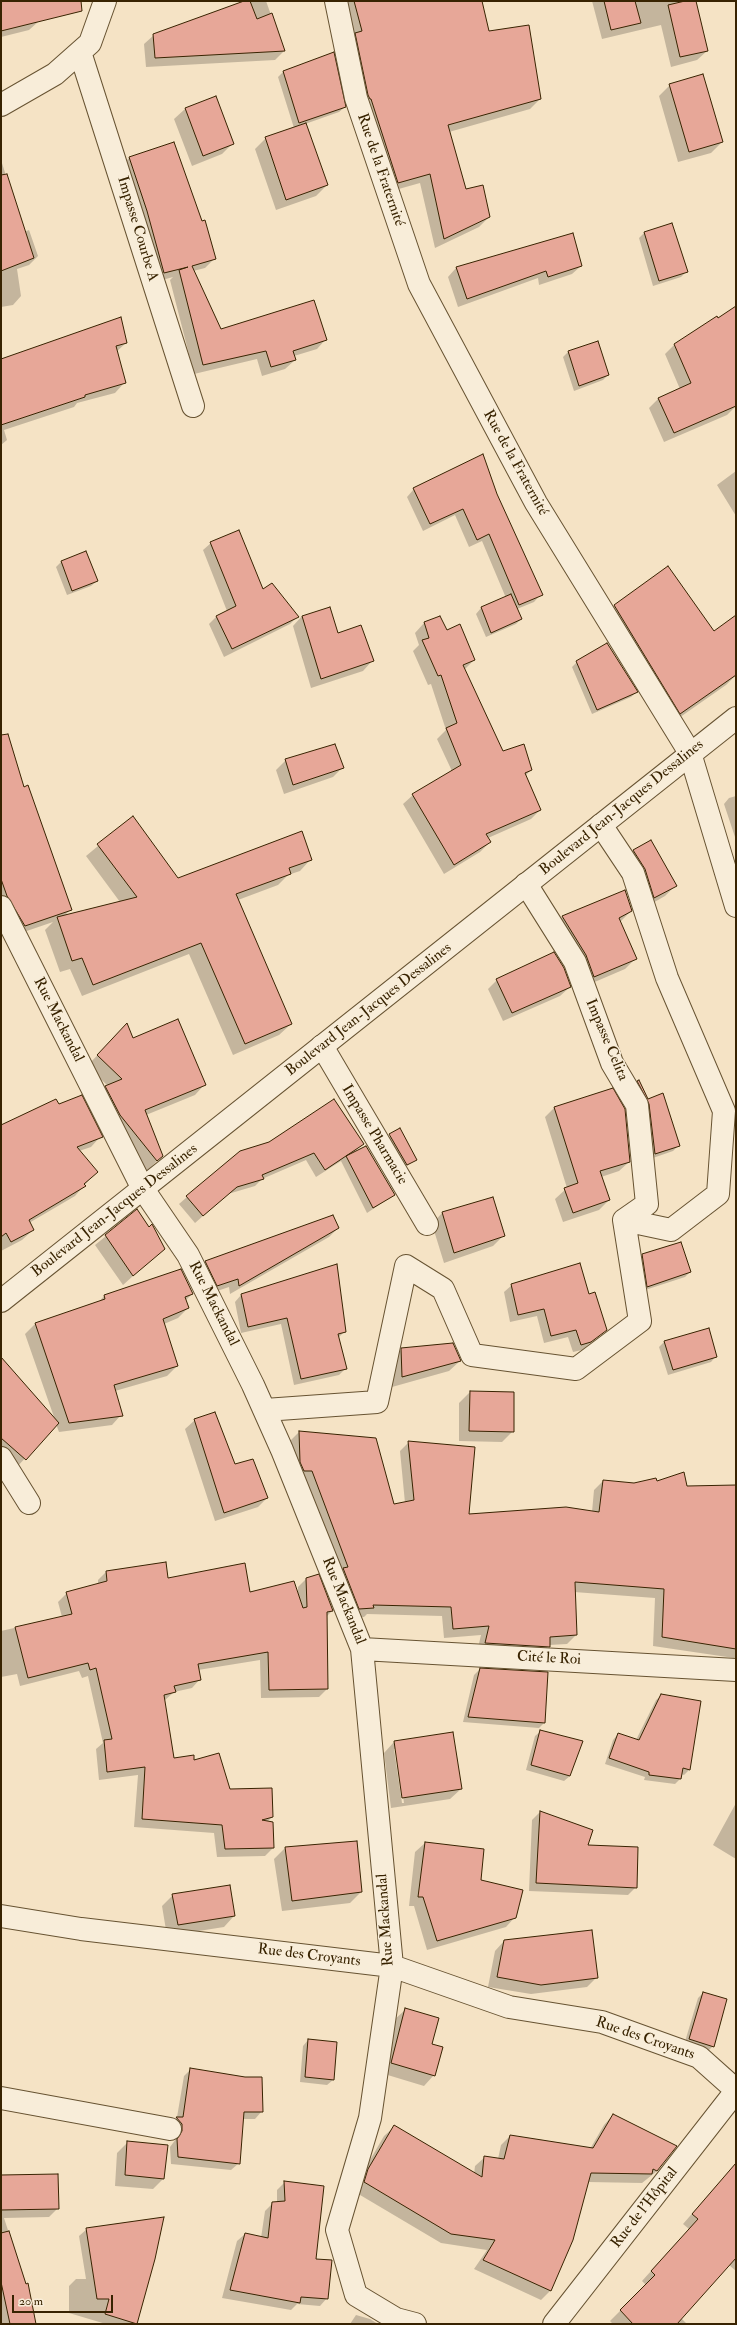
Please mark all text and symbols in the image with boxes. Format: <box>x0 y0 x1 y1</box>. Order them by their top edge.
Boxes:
street label: Rue de la Fraternité <box>352 111 408 229</box>
street label: Impasse Courbe A <box>112 174 162 284</box>
street label: Rue de la Fraternité <box>479 407 551 519</box>
street label: Boulevard Jean-Jacques Dessalines <box>536 736 708 880</box>
street label: Boulevard Jean-Jacques Dessalines <box>282 940 456 1080</box>
street label: Rue Mackandal <box>29 975 87 1065</box>
street label: Impasse Celita <box>581 996 631 1084</box>
street label: Impasse Pharmacie <box>337 1082 411 1188</box>
street label: Boulevard Jean-Jacques Dessalines <box>28 1141 202 1281</box>
street label: Rue Mackandal <box>184 1259 242 1349</box>
street label: Rue Mackandal <box>317 1555 369 1647</box>
street label: Cité le Roi <box>517 1648 581 1670</box>
street label: Rue Mackandal <box>374 1873 398 1967</box>
street label: Rue des Croyants <box>256 1941 362 1971</box>
street label: Rue des Croyants <box>593 2014 697 2064</box>
street label: Rue de l'Hôpital <box>608 2164 682 2252</box>
scale bar <box>14 2287 115 2313</box>
text: 20 m <box>19 2294 43 2309</box>

